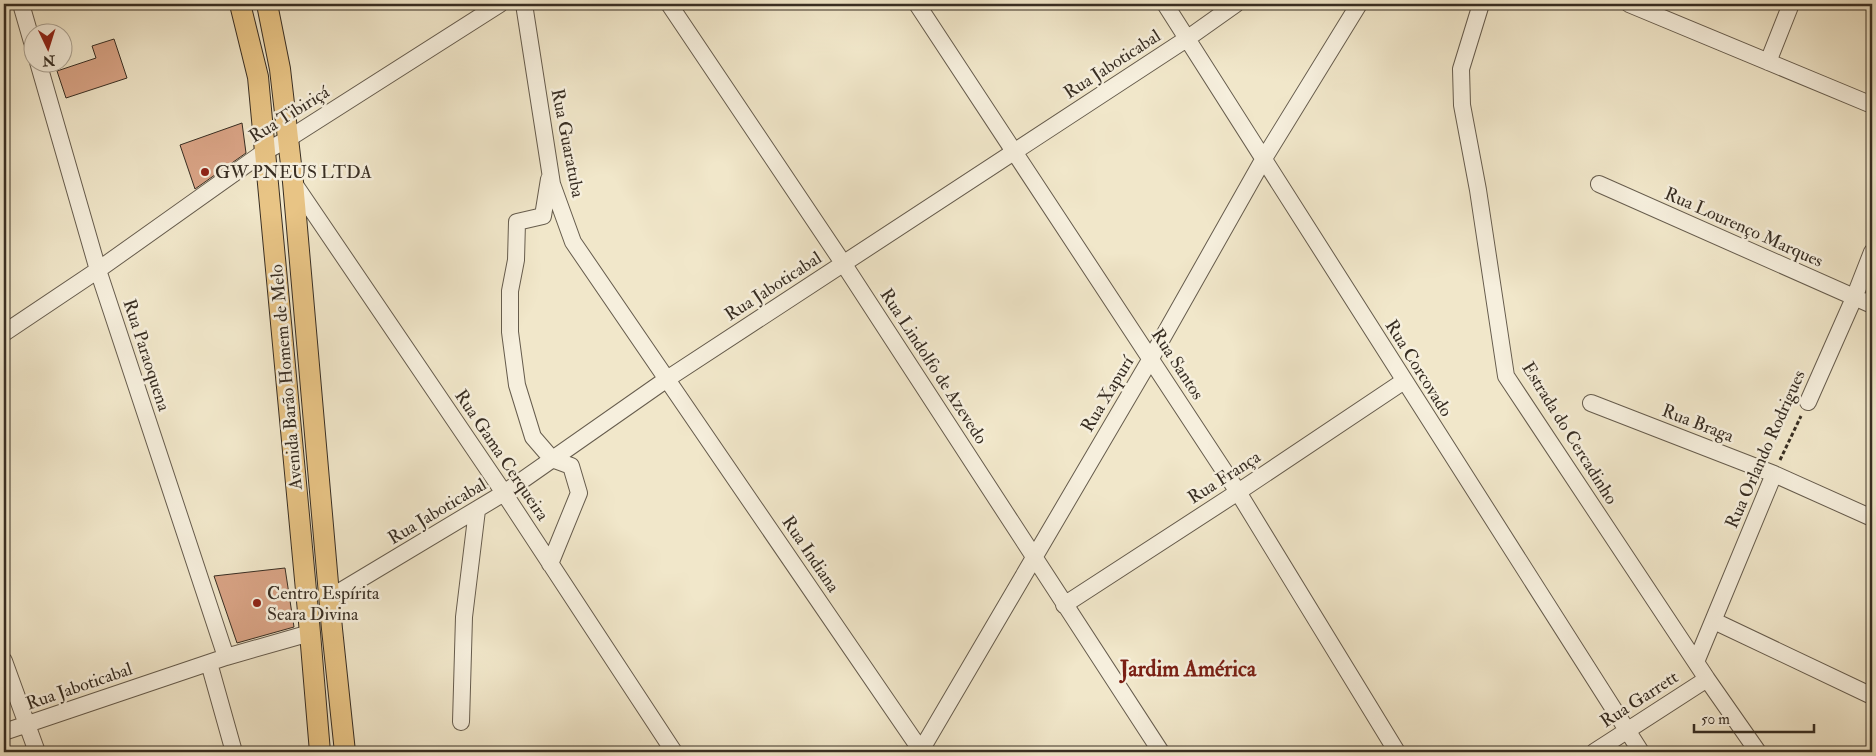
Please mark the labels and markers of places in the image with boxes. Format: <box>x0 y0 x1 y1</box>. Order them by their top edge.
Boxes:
place label: GW PNEUS LTDA <box>215 161 372 184</box>
marker: GW PNEUS LTDA <box>199 166 211 178</box>
place label: Centro Espírita Seara Divina <box>267 582 380 626</box>
marker: Centro Espírita Seara Divina <box>251 597 263 609</box>

